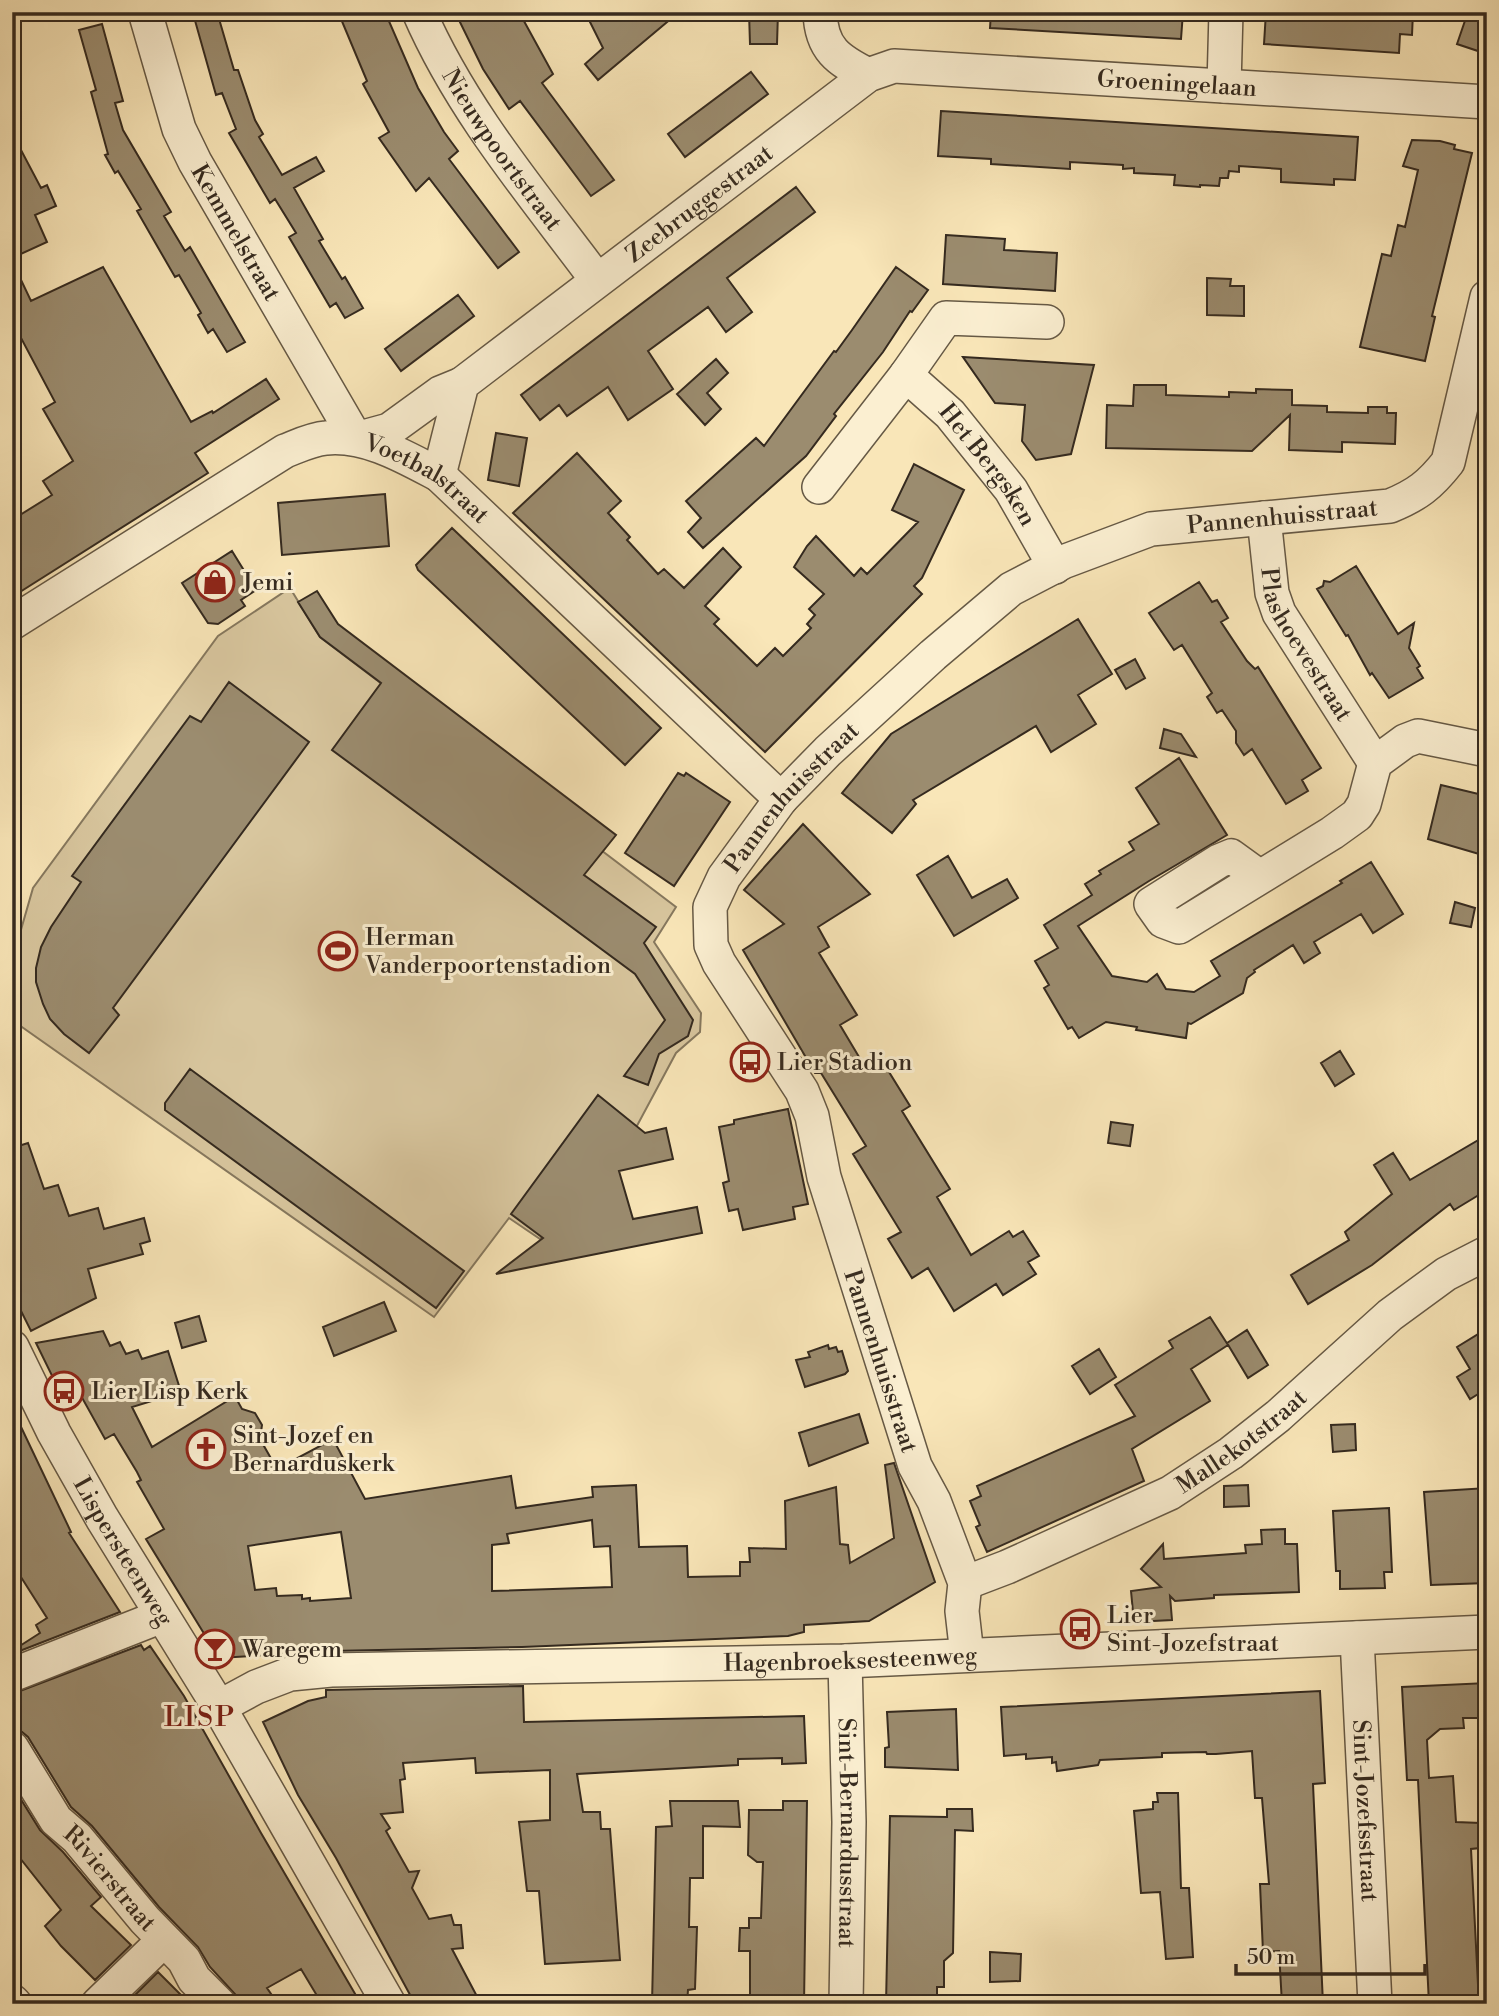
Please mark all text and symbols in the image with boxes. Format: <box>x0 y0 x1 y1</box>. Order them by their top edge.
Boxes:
street label: Nieuwpoortstraat <box>435 64 568 237</box>
street label: Groeningelaan <box>1096 64 1258 104</box>
street label: Zeebruggestraat <box>620 138 780 270</box>
street label: Kemmelstraat <box>184 159 287 307</box>
street label: Het Bergsken <box>932 398 1042 532</box>
street label: Voetbalstraat <box>360 428 495 531</box>
street label: Pannenhuisstraat <box>1186 493 1379 541</box>
shop icon: Jemi <box>194 561 236 603</box>
street label: Plashoevestraat <box>1253 566 1359 728</box>
place label: Jemi <box>241 568 293 598</box>
street label: Pannenhuisstraat <box>718 716 866 879</box>
place label: Herman Vanderpoortenstadion <box>364 923 611 981</box>
sports icon: Herman Vanderpoortenstadion <box>317 930 359 972</box>
bus stop icon: Lier Stadion <box>729 1041 771 1083</box>
place label: Lier Stadion <box>777 1048 912 1078</box>
street label: Pannenhuisstraat <box>836 1266 924 1457</box>
bus stop icon: Lier Lisp Kerk <box>43 1370 85 1412</box>
place label: Lier Lisp Kerk <box>91 1377 249 1407</box>
street label: Mallekotstraat <box>1171 1383 1314 1501</box>
place label: Sint-Jozef en Bernarduskerk <box>232 1421 396 1479</box>
church icon: Sint-Jozef en Bernarduskerk <box>185 1428 227 1470</box>
street label: Lispersteenweg <box>66 1472 180 1633</box>
place label: Lier Sint-Jozefstraat <box>1107 1601 1279 1659</box>
bus stop icon: Lier Sint-Jozefstraat <box>1059 1608 1101 1650</box>
bar icon: Waregem <box>194 1628 236 1670</box>
place label: Waregem <box>241 1635 342 1665</box>
street label: Hagenbroeksesteenweg <box>723 1641 978 1679</box>
district label: LISP <box>164 1700 236 1735</box>
street label: Sint-Bernardusstraat <box>830 1717 863 1949</box>
street label: Sint-Jozefsstraat <box>1345 1719 1384 1903</box>
street label: Rivierstraat <box>57 1819 162 1939</box>
scale bar <box>1236 1932 1426 1976</box>
text: 50 m <box>1247 1945 1295 1971</box>

